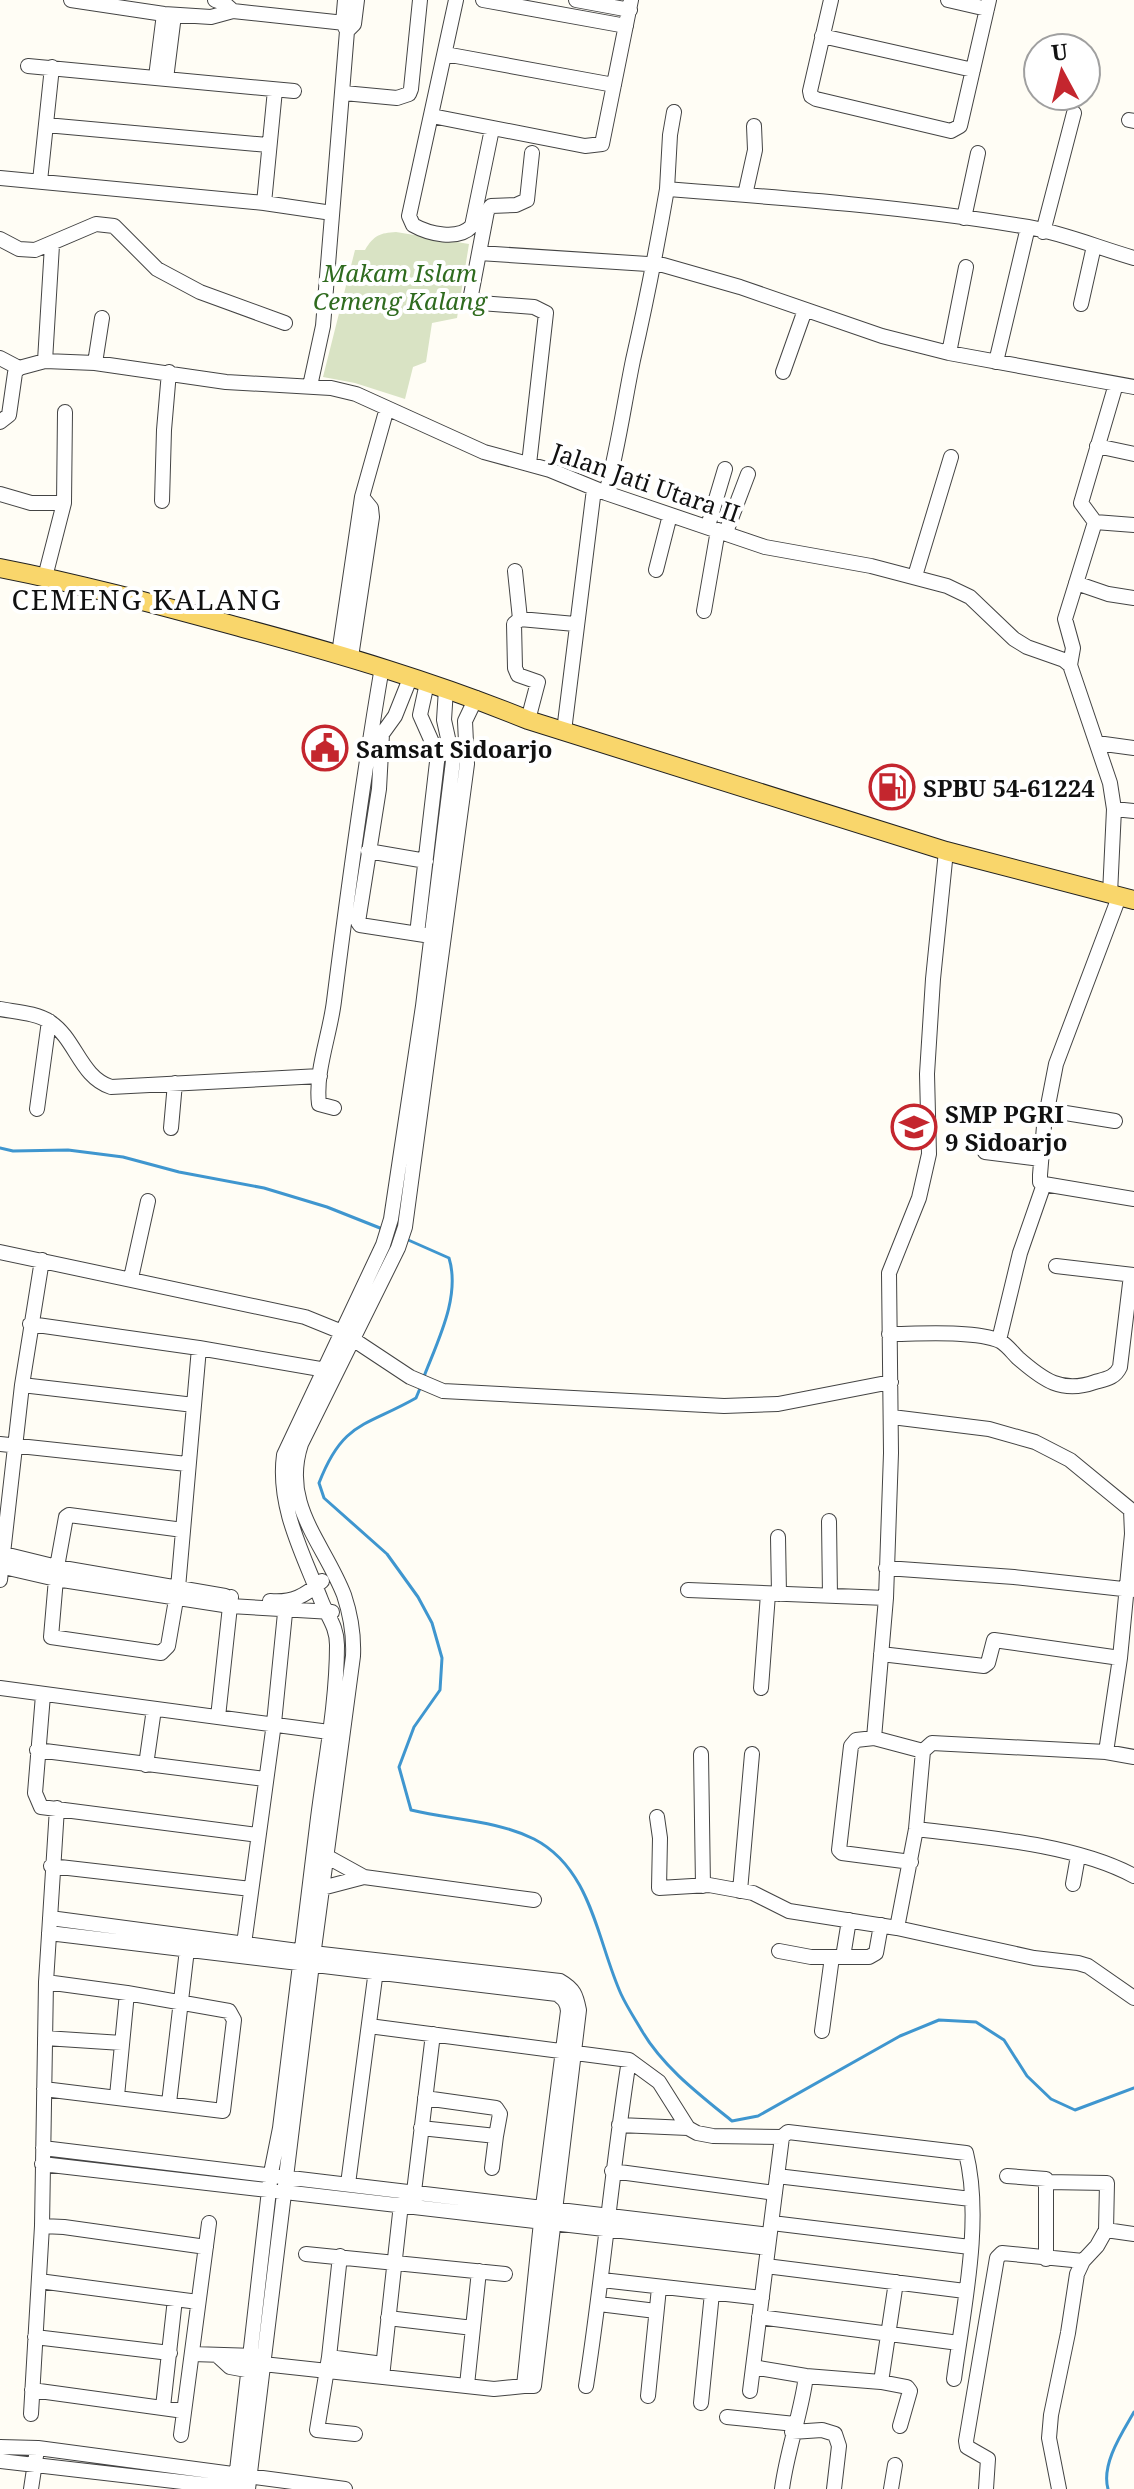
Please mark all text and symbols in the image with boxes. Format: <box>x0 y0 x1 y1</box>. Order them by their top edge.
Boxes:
north arrow <box>1022 32 1102 112</box>
text: U <box>1049 35 1070 67</box>
park label: Makam Islam Cemeng Kalang <box>313 256 489 317</box>
street label: Jalan Jati Utara II <box>547 434 744 530</box>
district label: CEMENG KALANG <box>12 580 282 618</box>
public building icon: Samsat Sidoarjo <box>301 724 349 772</box>
place label: Samsat Sidoarjo <box>356 732 553 765</box>
fuel station icon: SPBU 54-61224 <box>868 763 916 811</box>
place label: SPBU 54-61224 <box>923 771 1095 804</box>
place label: SMP PGRI 9 Sidoarjo <box>945 1097 1067 1158</box>
school or university icon: SMP PGRI 9 Sidoarjo <box>890 1103 938 1151</box>

